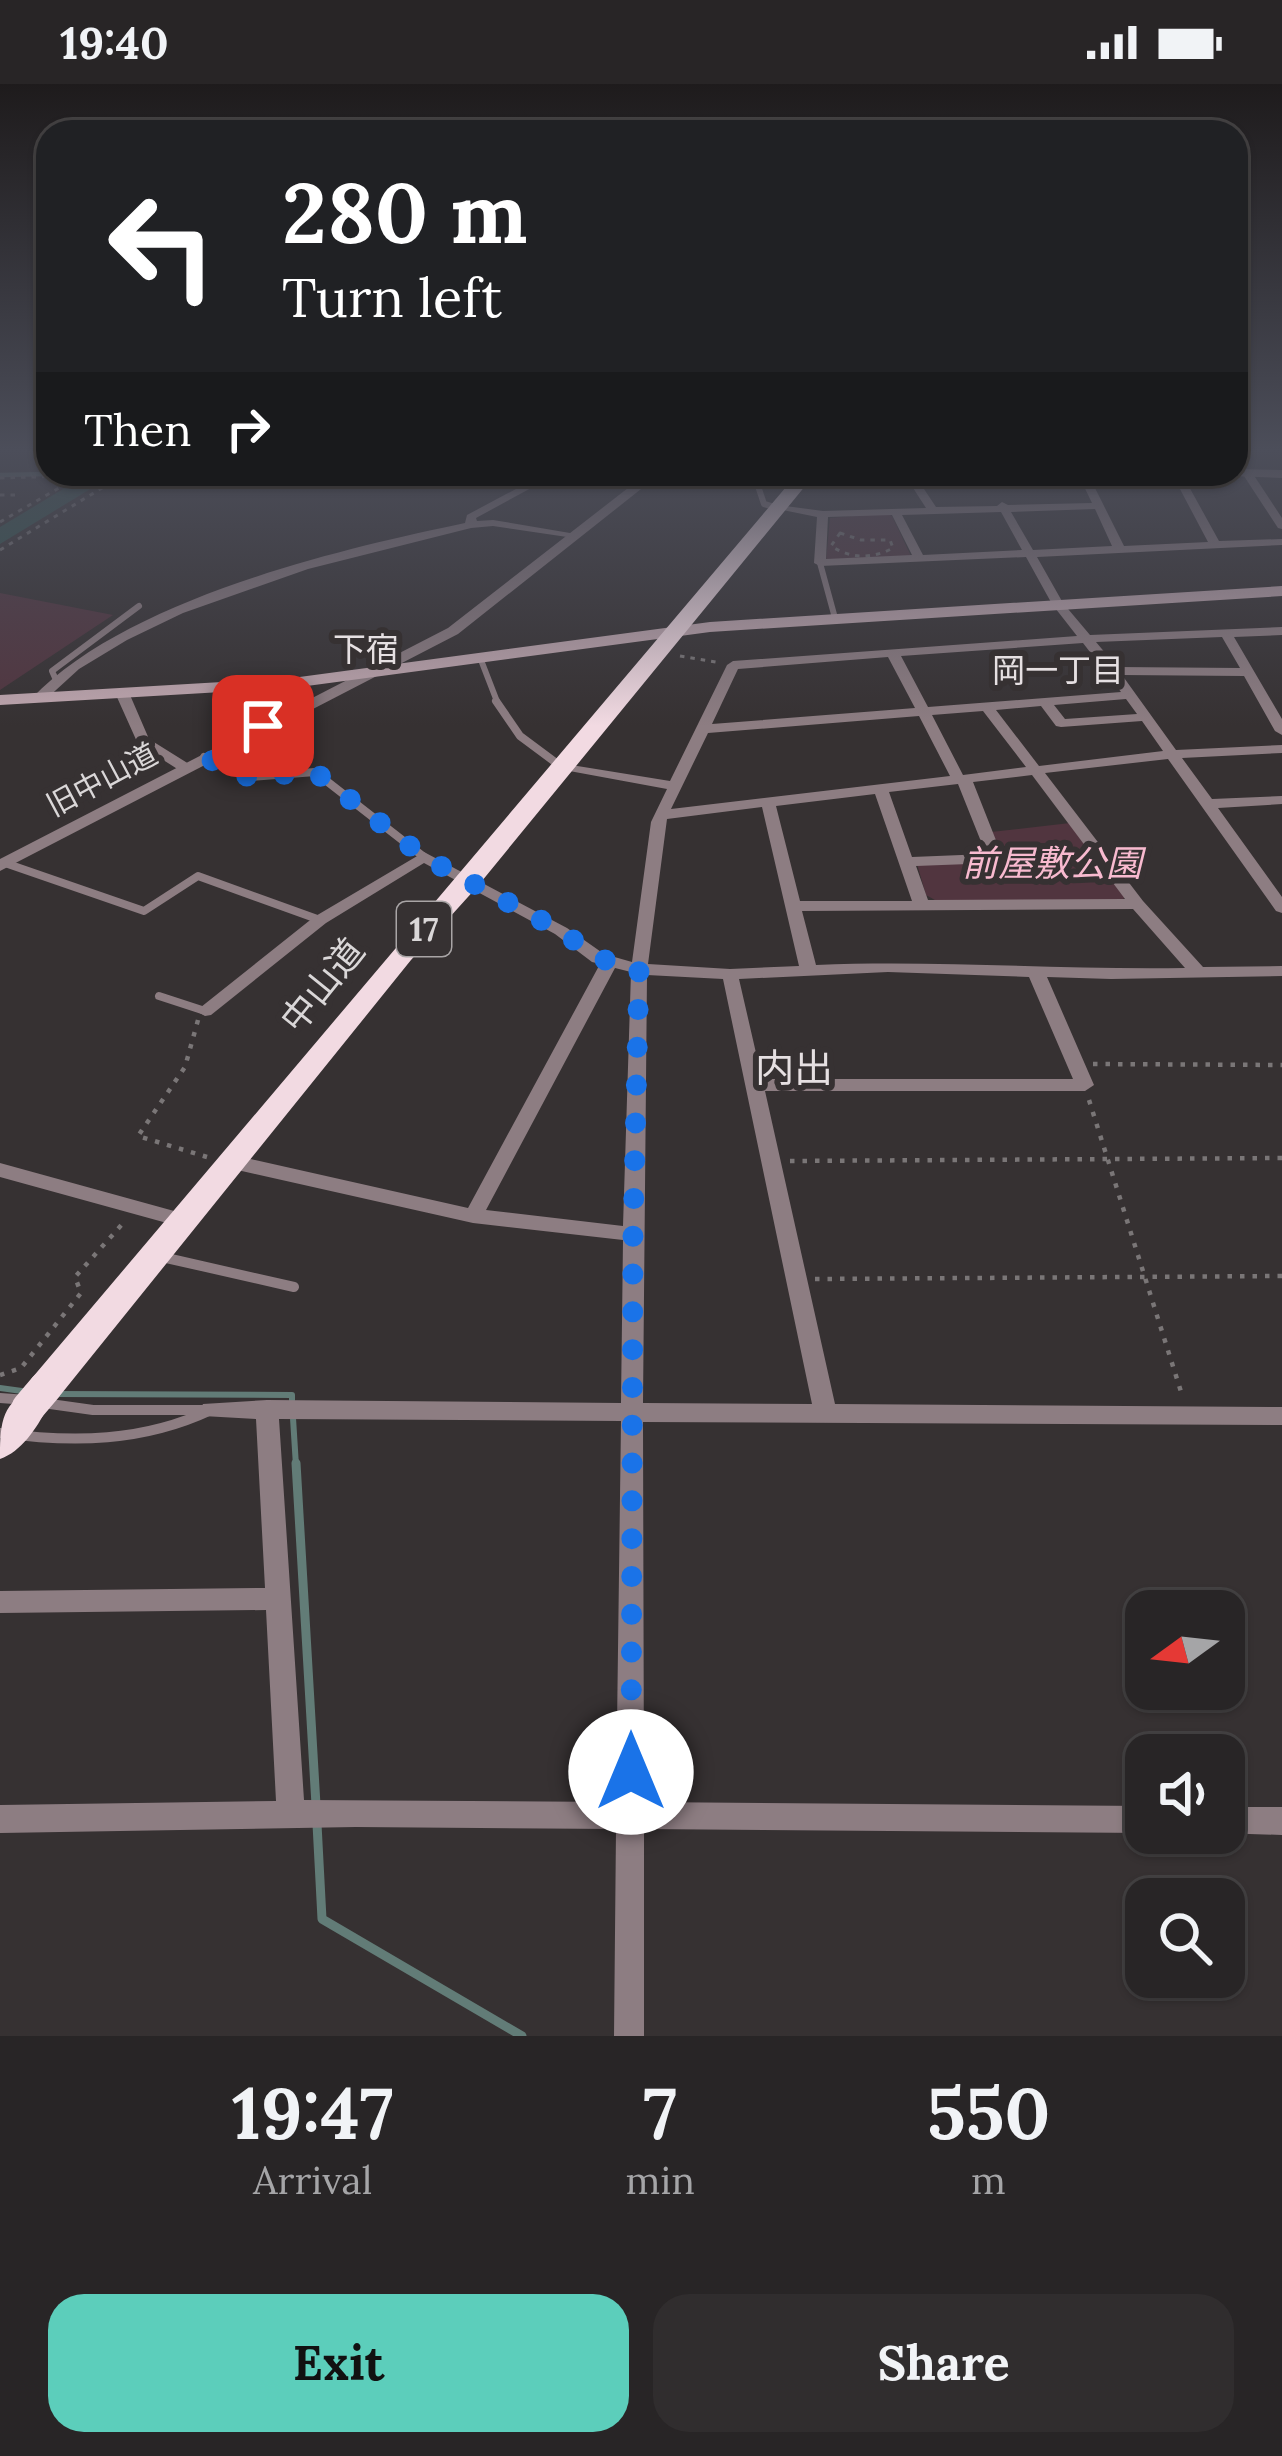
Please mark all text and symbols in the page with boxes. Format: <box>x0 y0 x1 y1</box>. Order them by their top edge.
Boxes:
text: 19:40 <box>60 14 169 71</box>
text: 280 m <box>282 158 528 266</box>
icon: left <box>84 168 240 324</box>
text: Turn left <box>282 263 502 332</box>
icon: right <box>215 396 281 462</box>
text: Then <box>84 401 191 458</box>
district label: 下宿 <box>333 628 399 670</box>
district label: 岡一丁目 <box>992 649 1124 691</box>
pin <box>212 675 314 777</box>
icon: arrive <box>230 693 296 759</box>
street label: 旧中山道 <box>40 734 163 824</box>
park label: 前屋敷公園 <box>962 840 1147 886</box>
road number: 17 <box>397 902 451 956</box>
street label: 中山道 <box>270 929 374 1041</box>
district label: 内出 <box>755 1043 833 1093</box>
north arrow <box>1125 1590 1245 1710</box>
map controls <box>1125 1590 1245 1998</box>
position arrow <box>568 1709 694 1835</box>
button: sound <box>1125 1734 1245 1854</box>
button: search <box>1125 1878 1245 1998</box>
text: 19:47 <box>232 2067 394 2159</box>
text: 7 <box>643 2067 677 2159</box>
text: 550 <box>927 2067 1050 2159</box>
text: Arrival <box>253 2155 372 2205</box>
text: min <box>625 2155 695 2205</box>
text: m <box>971 2155 1006 2205</box>
button: Exit <box>48 2294 629 2432</box>
button: Share <box>653 2294 1234 2432</box>

